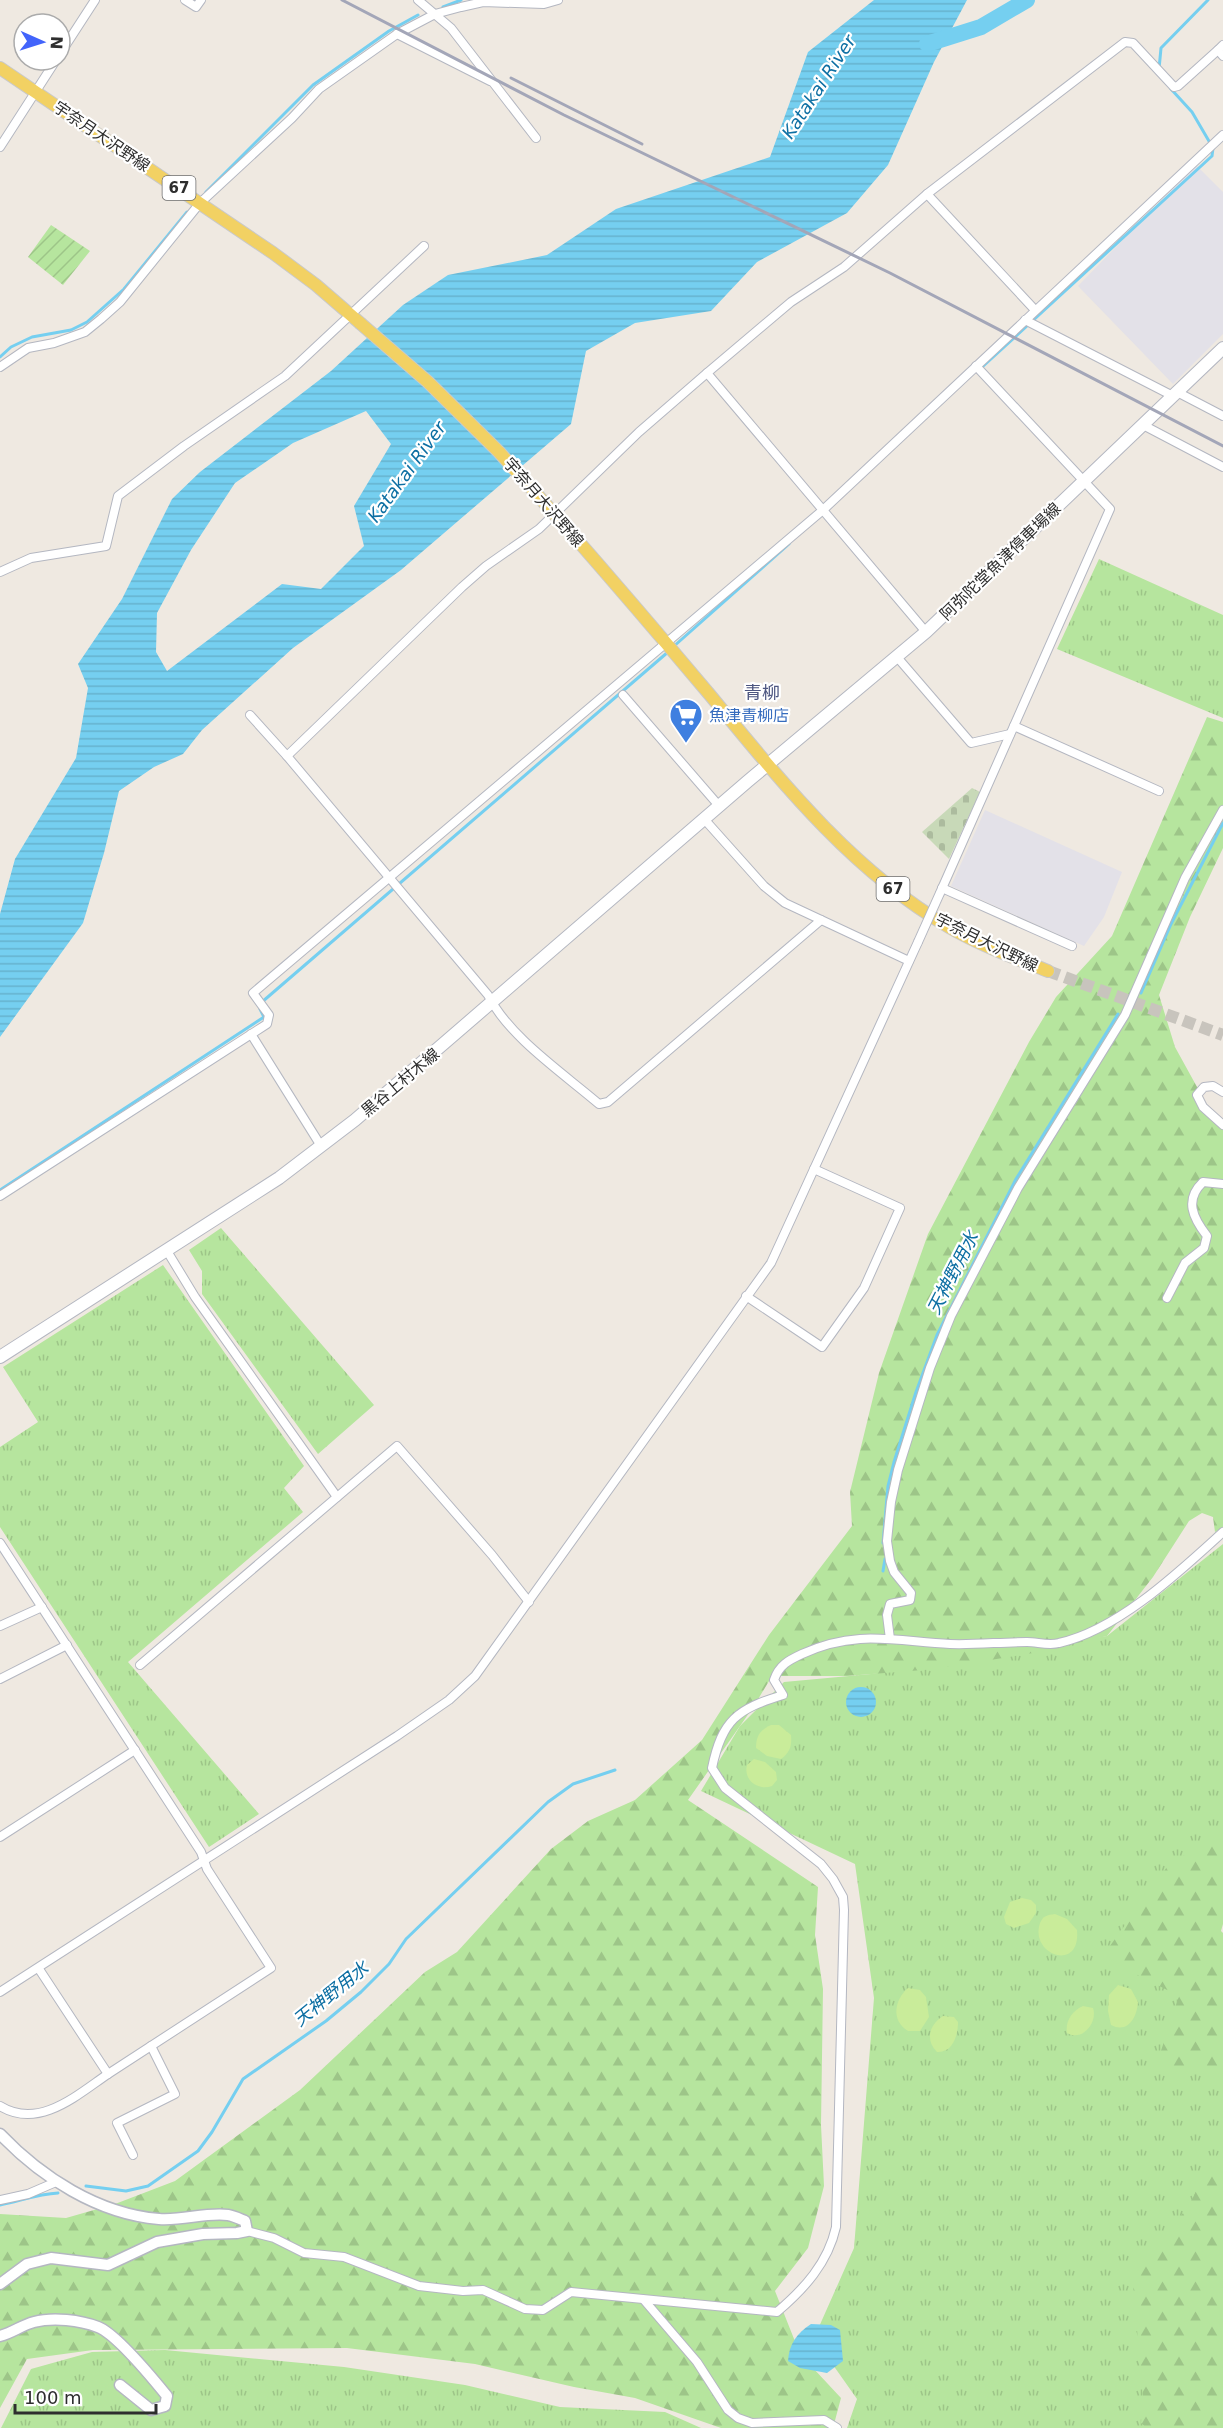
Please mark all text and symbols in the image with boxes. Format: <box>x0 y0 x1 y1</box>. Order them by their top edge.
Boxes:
north arrow <box>12 12 72 72</box>
water label: Katakai River <box>777 30 861 142</box>
text: N <box>47 36 66 50</box>
street label: 宇奈月大沢野線 <box>50 97 153 176</box>
road number: 67 <box>162 176 195 200</box>
water label: Katakai River <box>363 416 451 526</box>
street label: 宇奈月大沢野線 <box>500 454 588 551</box>
street label: 阿弥陀堂魚津停車場線 <box>936 499 1064 624</box>
district label: 青柳 <box>744 682 780 703</box>
supermarket icon: 魚津青柳店 <box>668 697 704 744</box>
place label: 魚津青柳店 <box>709 706 789 725</box>
road number: 67 <box>876 877 910 901</box>
street label: 宇奈月大沢野線 <box>932 909 1041 976</box>
street label: 黒谷上村木線 <box>357 1044 443 1121</box>
water label: 天神野用水 <box>923 1226 983 1318</box>
water label: 天神野用水 <box>289 1956 374 2030</box>
scale bar <box>15 2377 156 2415</box>
text: 100 m <box>24 2387 82 2408</box>

